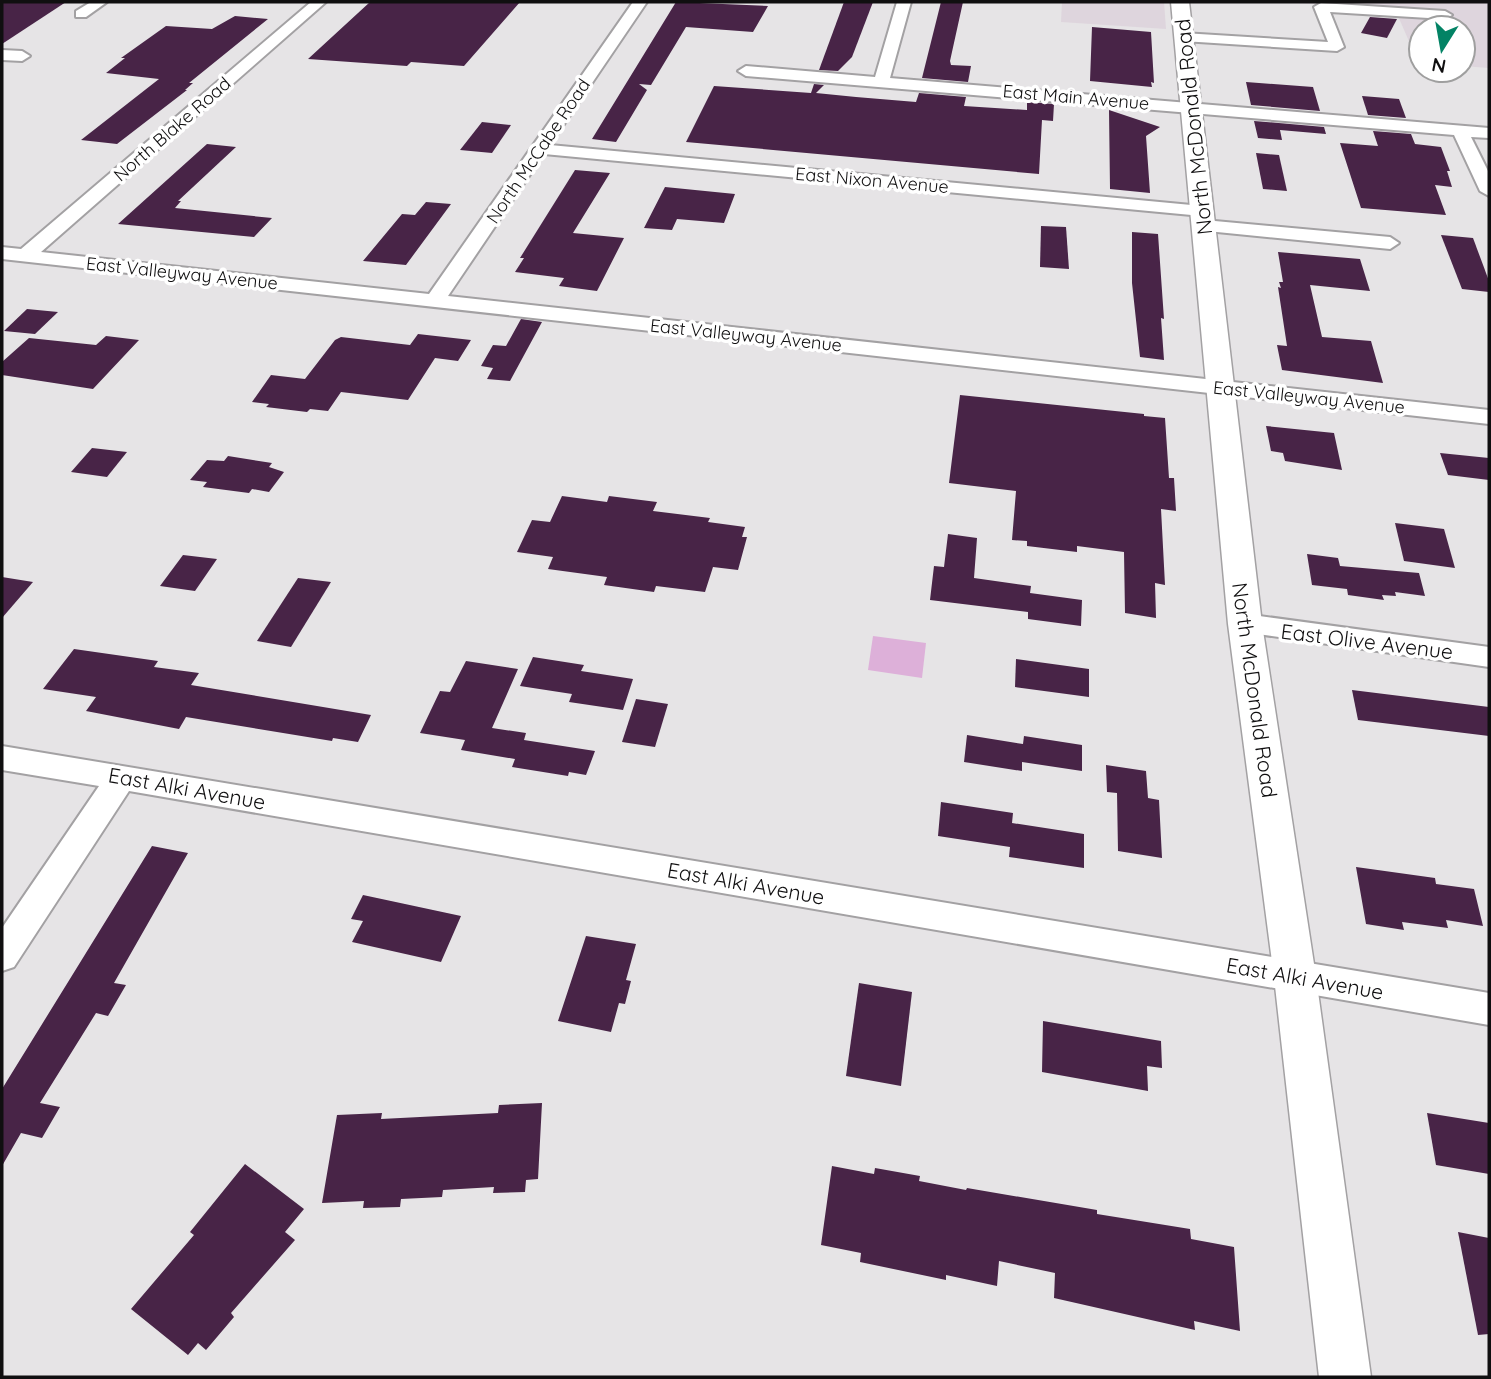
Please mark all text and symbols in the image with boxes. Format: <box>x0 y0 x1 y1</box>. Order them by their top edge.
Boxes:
north arrow <box>1407 14 1477 84</box>
street label: North McDonald Road <box>1169 18 1217 236</box>
text: N <box>1430 53 1448 79</box>
street label: North Blake Road <box>109 72 235 186</box>
street label: North McCabe Road <box>481 74 595 228</box>
street label: East Main Avenue <box>1002 79 1150 115</box>
street label: East Nixon Avenue <box>794 162 950 198</box>
street label: East Valleyway Avenue <box>85 251 279 295</box>
street label: East Valleyway Avenue <box>649 313 843 357</box>
street label: East Valleyway Avenue <box>1212 375 1406 419</box>
street label: North McDonald Road <box>1227 581 1283 799</box>
street label: East Olive Avenue <box>1279 618 1455 664</box>
street label: East Alki Avenue <box>106 761 268 815</box>
street label: East Alki Avenue <box>665 856 827 910</box>
street label: East Alki Avenue <box>1224 951 1386 1005</box>

